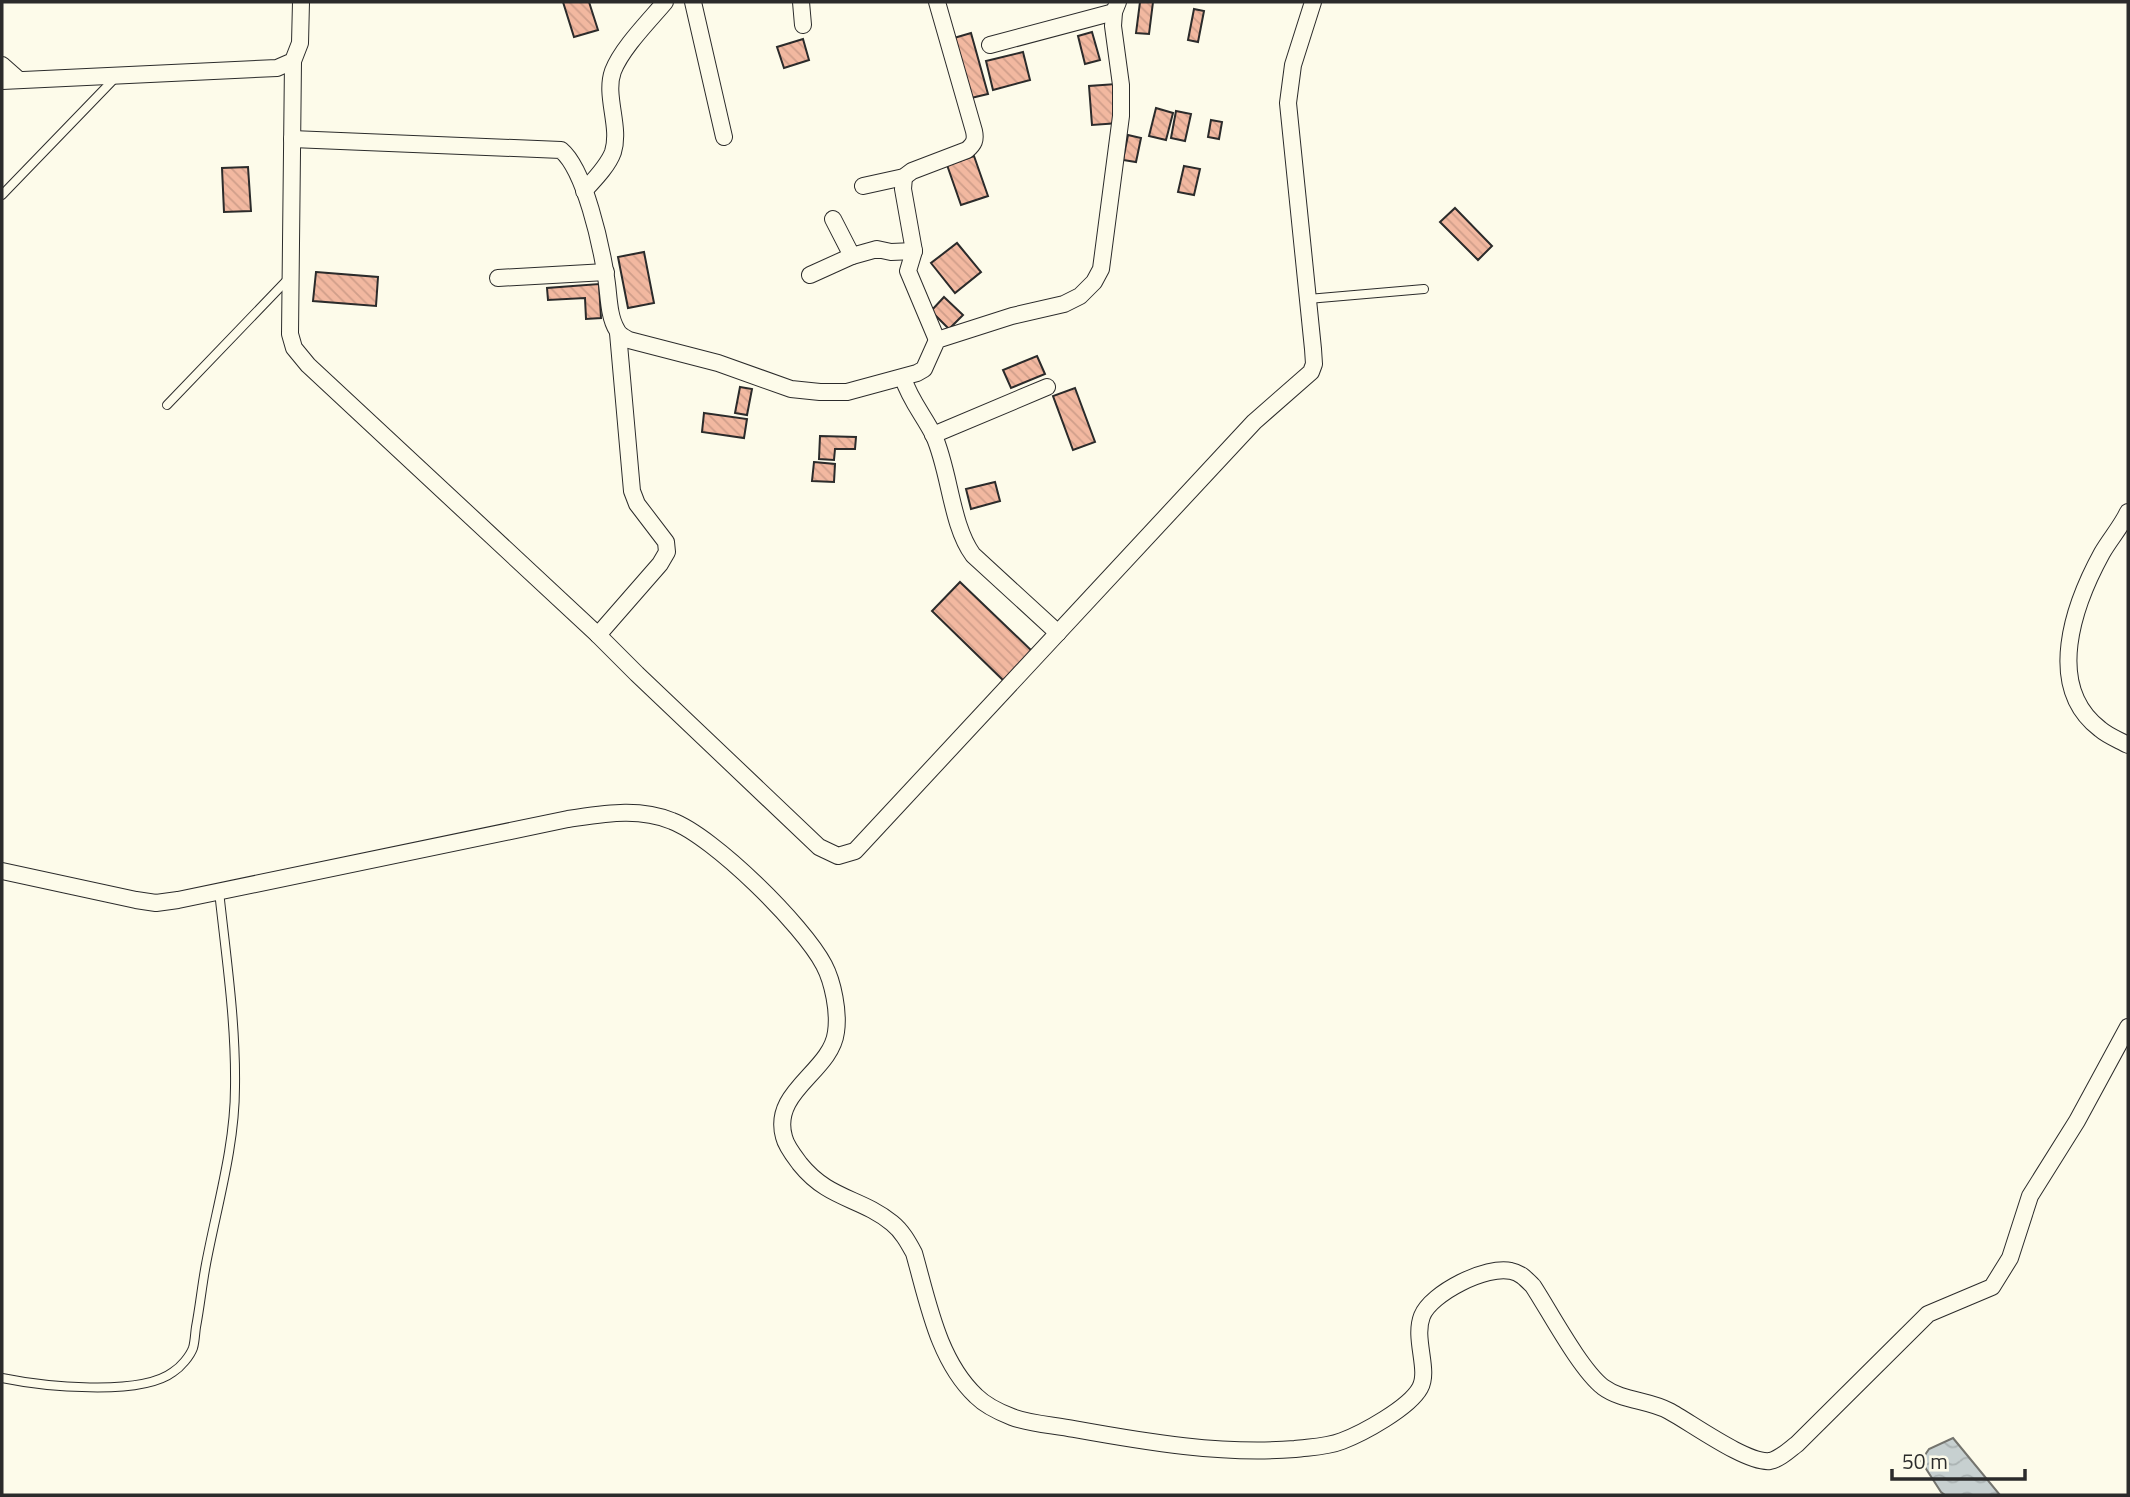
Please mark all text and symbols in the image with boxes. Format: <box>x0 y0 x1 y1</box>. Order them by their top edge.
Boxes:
scale bar <box>1892 1438 2025 1482</box>
text: 50 m <box>1902 1445 1948 1477</box>

